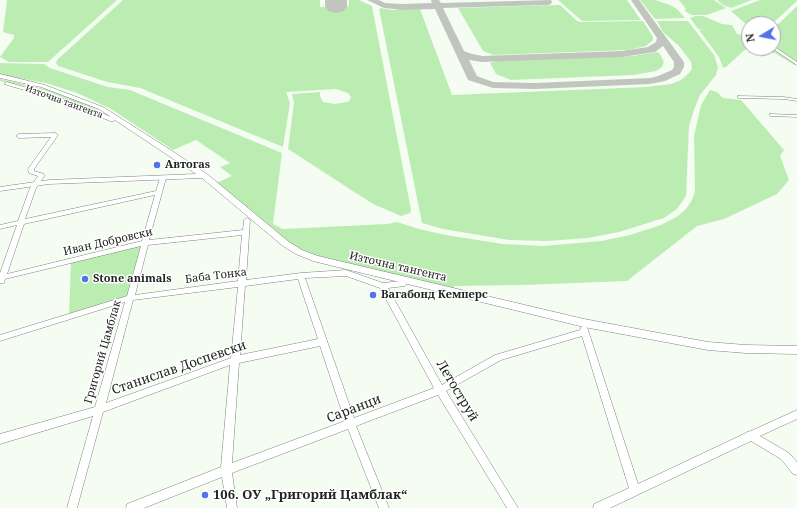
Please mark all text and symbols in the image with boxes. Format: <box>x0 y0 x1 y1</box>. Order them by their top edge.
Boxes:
north arrow <box>741 16 781 56</box>
text: N <box>742 32 758 44</box>
street label: Източна тангента <box>24 83 104 121</box>
place label: Автогаѕ <box>165 158 210 172</box>
marker: Автогаѕ <box>152 160 162 170</box>
street label: Иван Добровски <box>62 225 154 259</box>
street label: Източна тангента <box>348 249 448 285</box>
street label: Баба Тонка <box>184 266 248 286</box>
place label: Stone animals <box>93 272 171 286</box>
marker: Stone animals <box>80 274 90 284</box>
place label: Вагабонд Кемперс <box>381 288 488 302</box>
marker: Вагабонд Кемперс <box>368 290 378 300</box>
street label: Григорий Цамблак <box>82 299 124 405</box>
street label: Станислав Доспевски <box>110 338 248 398</box>
street label: Летоструй <box>433 358 481 424</box>
street label: Саранци <box>325 391 383 427</box>
place label: 106. ОУ „Григорий Цамблак“ <box>213 487 407 503</box>
marker: 106. ОУ „Григорий Цамблак“ <box>200 490 210 500</box>

